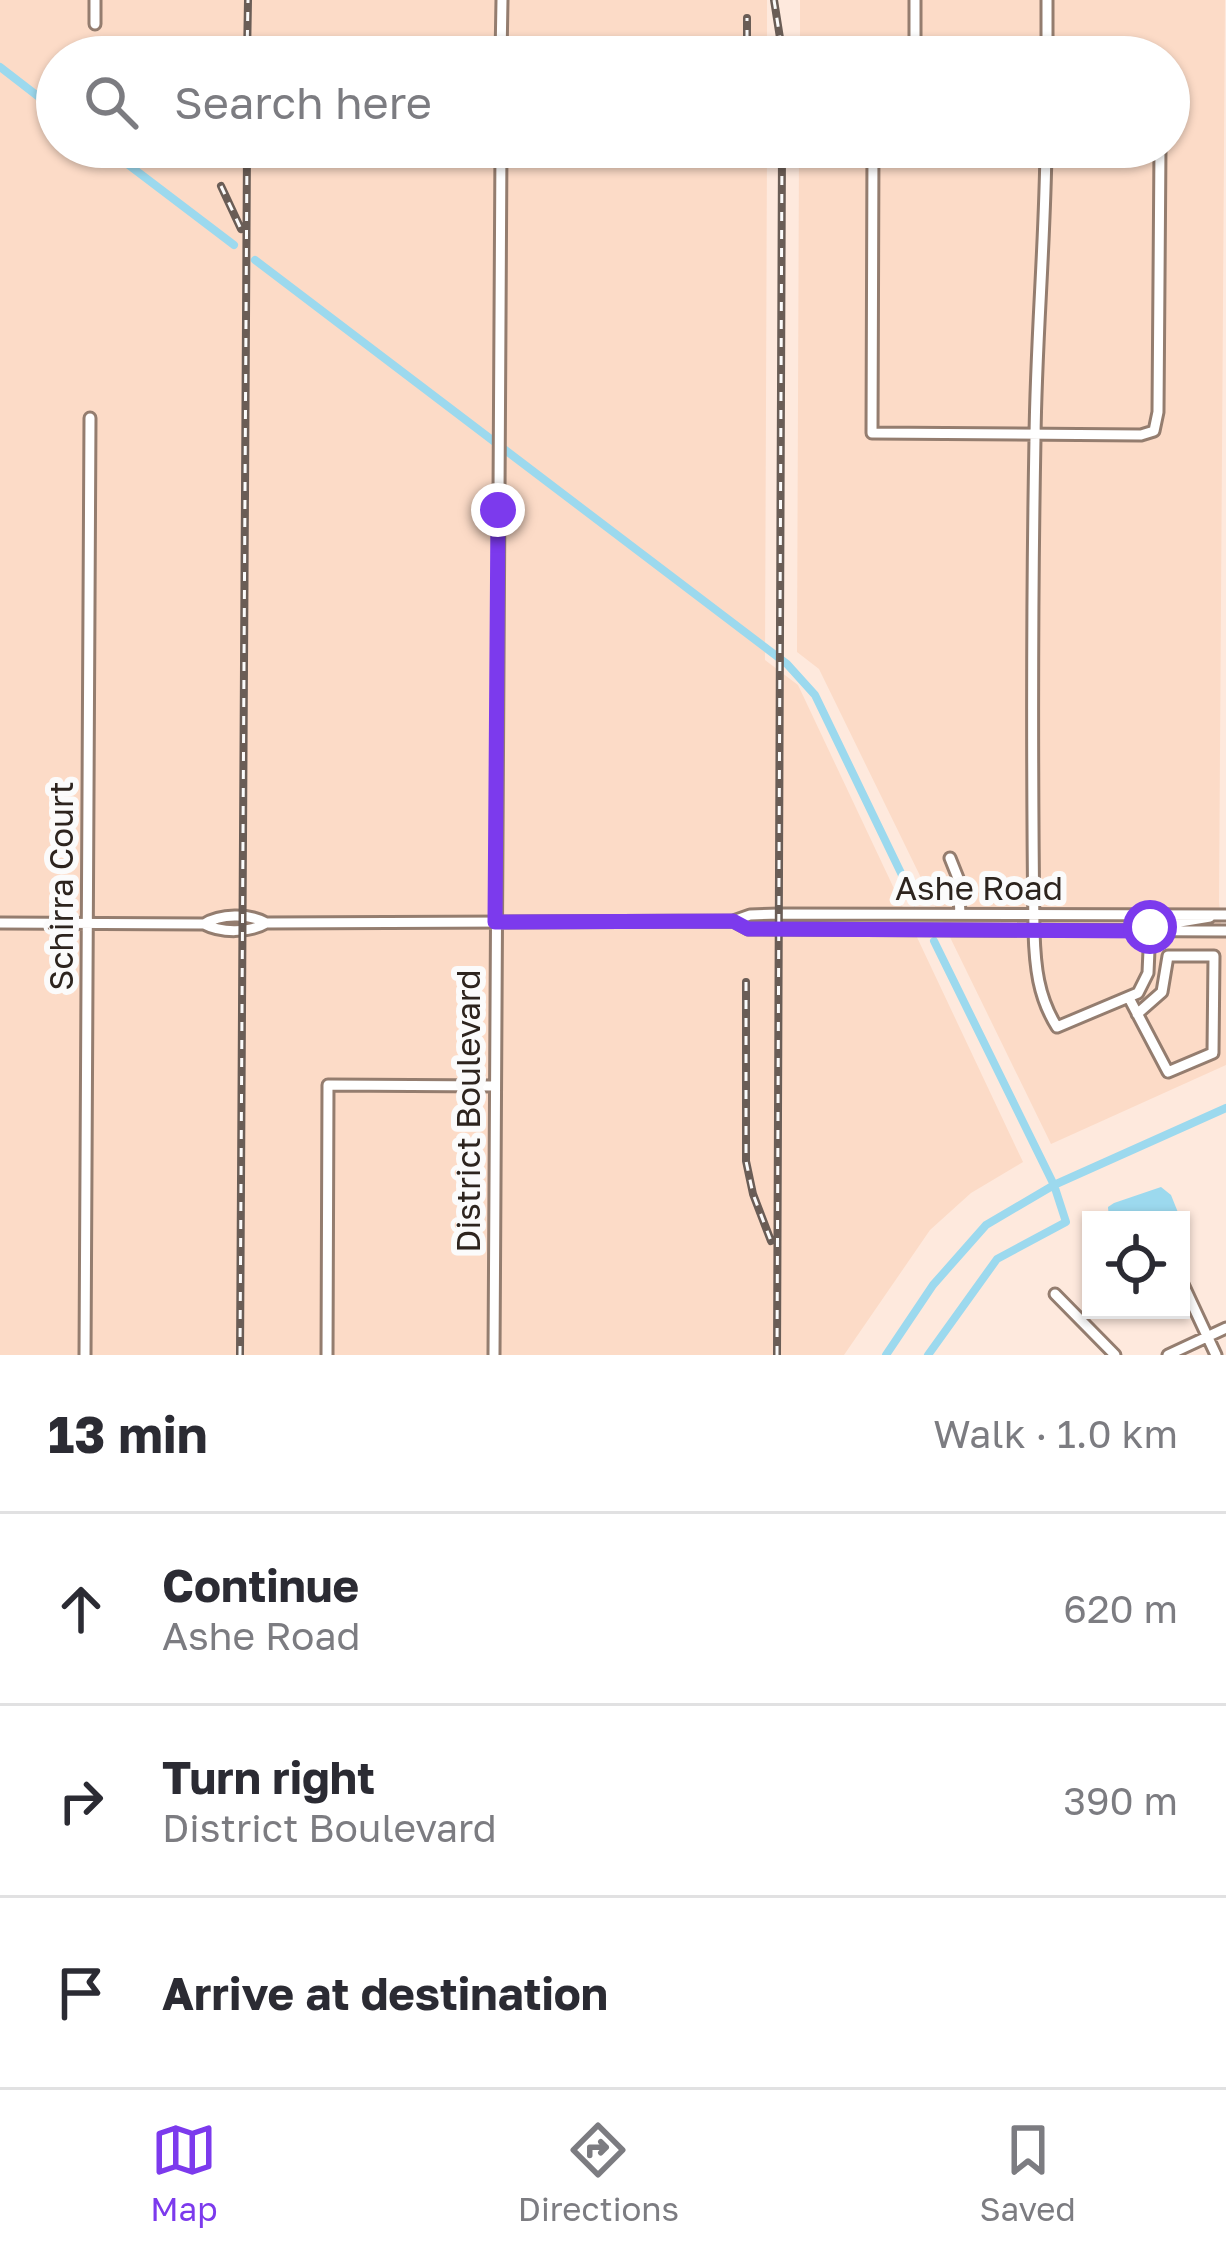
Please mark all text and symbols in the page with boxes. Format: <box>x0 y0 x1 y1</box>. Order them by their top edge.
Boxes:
search box <box>36 36 1190 168</box>
icon: search <box>78 69 144 135</box>
text: Search here <box>174 75 432 129</box>
route end <box>471 483 525 537</box>
street label: Schirra Court <box>41 781 80 991</box>
street label: Ashe Road <box>895 868 1063 907</box>
route start <box>1123 900 1177 954</box>
street label: District Boulevard <box>448 969 487 1253</box>
map controls <box>1082 1211 1190 1319</box>
button: locate <box>1082 1211 1190 1319</box>
text: 13 min <box>48 1403 208 1464</box>
text: Walk · 1.0 km <box>933 1410 1178 1457</box>
text: Continue <box>162 1558 359 1612</box>
icon: ahead <box>48 1576 114 1642</box>
text: 620 m <box>1063 1585 1178 1632</box>
text: Ashe Road <box>162 1612 361 1659</box>
text: Turn right <box>162 1750 375 1804</box>
icon: right <box>48 1768 114 1834</box>
text: 390 m <box>1063 1777 1178 1824</box>
text: District Boulevard <box>162 1804 497 1851</box>
icon: arrive <box>48 1960 114 2026</box>
text: Arrive at destination <box>162 1966 608 2020</box>
tab: Map <box>150 2117 218 2228</box>
tab: Directions <box>518 2117 679 2228</box>
tab: Saved <box>979 2117 1076 2228</box>

